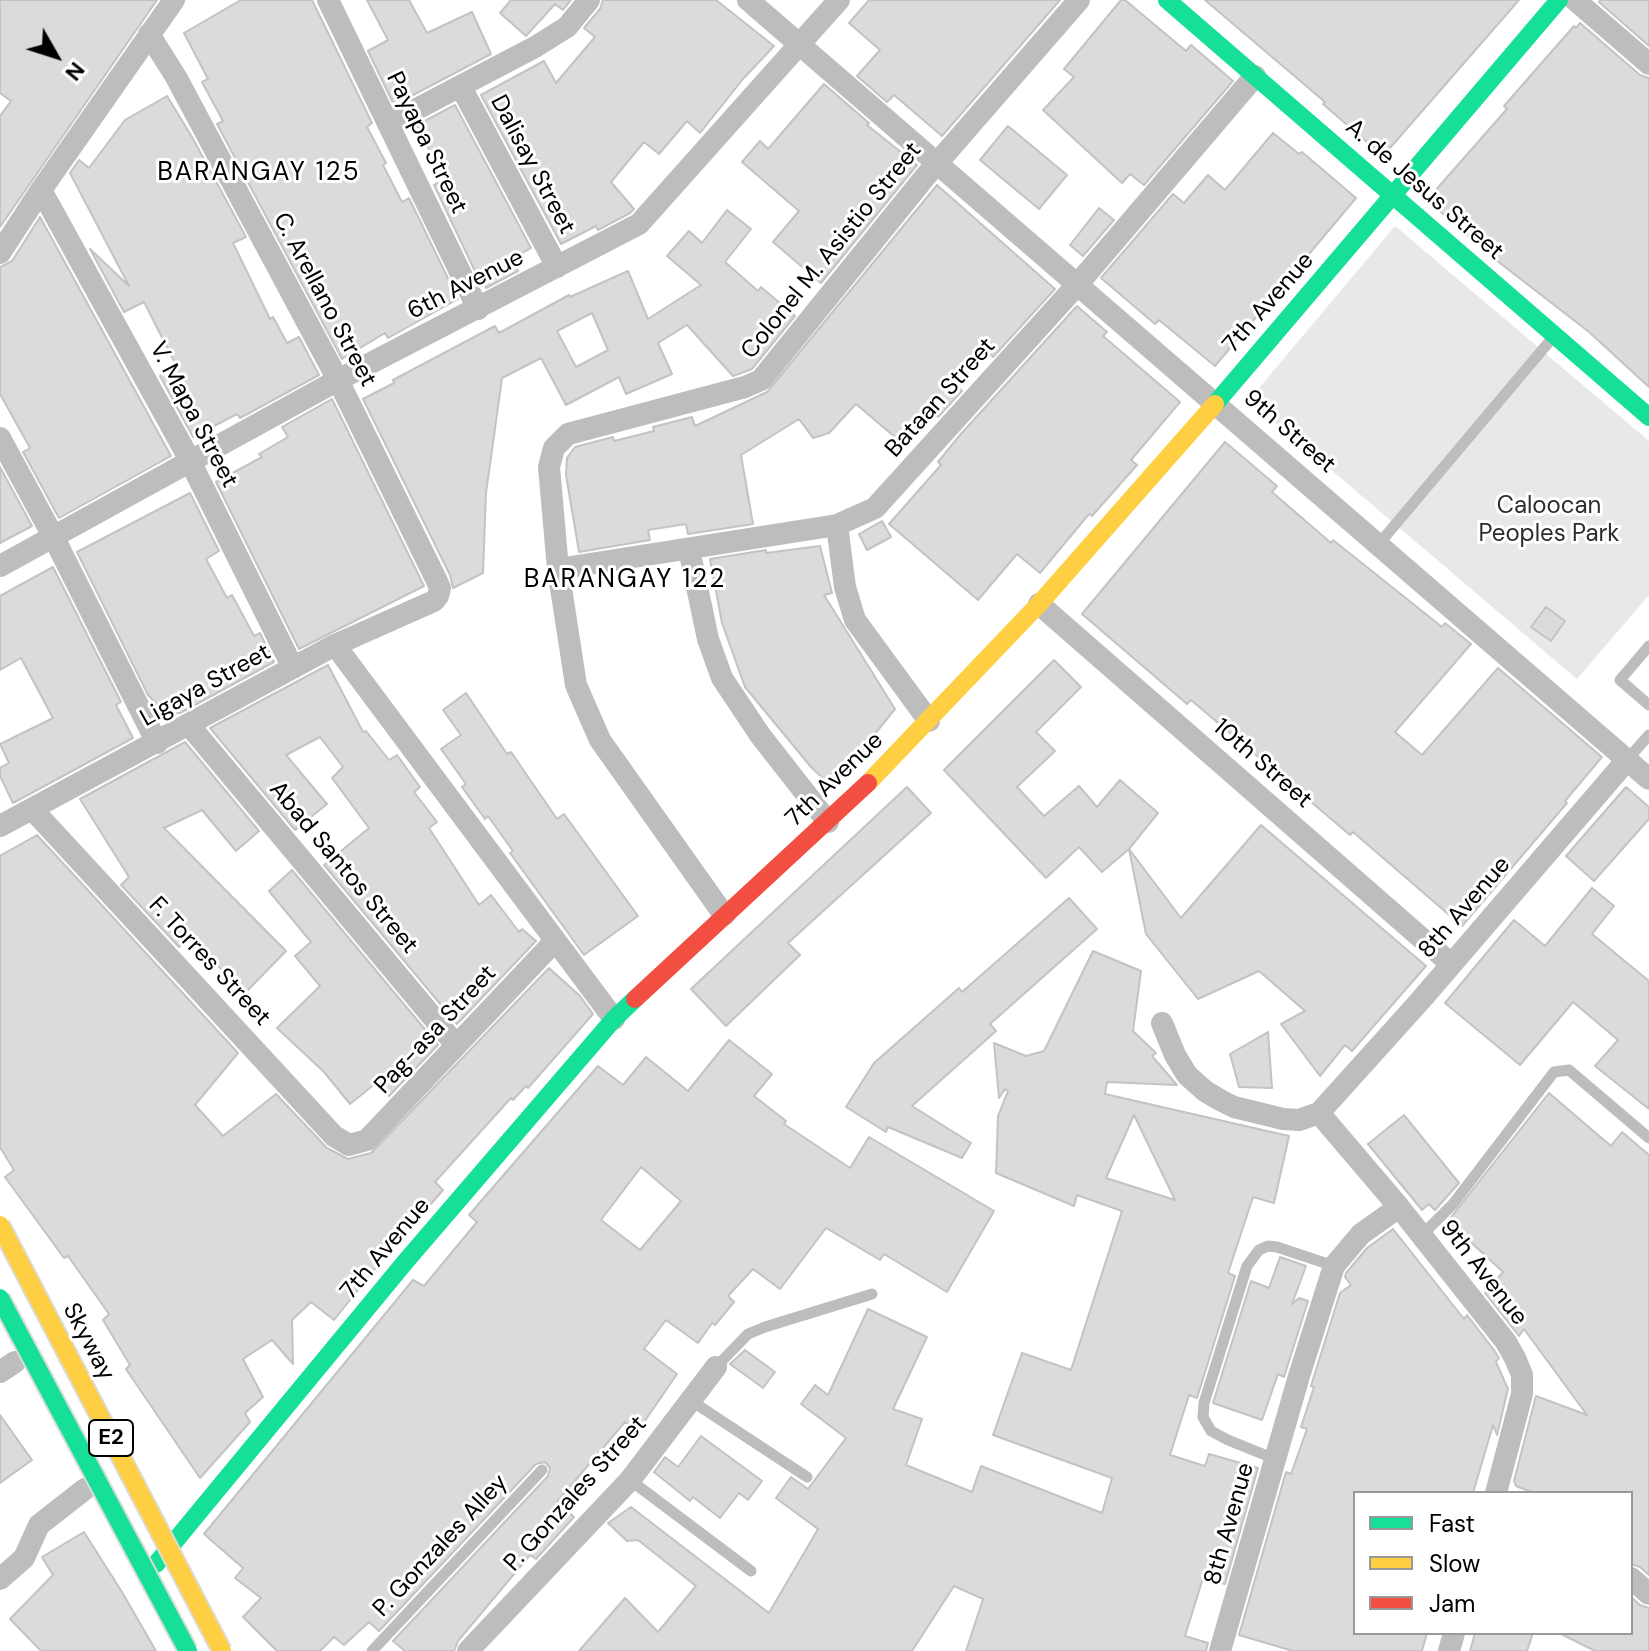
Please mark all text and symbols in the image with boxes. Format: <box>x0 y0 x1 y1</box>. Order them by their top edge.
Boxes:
north arrow <box>16 16 96 96</box>
text: N <box>59 56 91 87</box>
street label: Payapa Street <box>379 67 473 219</box>
street label: Dalisay Street <box>483 91 581 239</box>
street label: A. de Jesus Street <box>1339 114 1509 266</box>
street label: Colonel M. Asistio Street <box>736 137 928 365</box>
district label: BARANGAY 125 <box>157 157 361 189</box>
street label: C. Arellano Street <box>266 208 382 392</box>
street label: 6th Avenue <box>403 244 529 326</box>
street label: 7th Avenue <box>1217 247 1321 359</box>
street label: Bataan Street <box>880 332 1002 464</box>
street label: V. Mapa Street <box>142 337 244 493</box>
street label: 9th Street <box>1237 384 1341 480</box>
park label: Caloocan Peoples Park <box>1479 493 1619 549</box>
district label: BARANGAY 122 <box>524 564 726 596</box>
street label: Ligaya Street <box>136 638 276 734</box>
street label: 10th Street <box>1207 713 1317 815</box>
street label: 7th Avenue <box>780 727 890 833</box>
street label: Abad Santos Street <box>263 776 423 960</box>
street label: 8th Avenue <box>1413 851 1517 965</box>
street label: F. Torres Street <box>142 892 276 1032</box>
street label: Pag-asa Street <box>369 960 503 1100</box>
street label: 7th Avenue <box>335 1192 437 1306</box>
street label: 9th Avenue <box>1433 1214 1533 1332</box>
street label: Skyway <box>56 1298 120 1386</box>
street label: P. Gonzales Street <box>499 1410 653 1578</box>
road number: E2 <box>89 1420 133 1456</box>
street label: 8th Avenue <box>1199 1460 1261 1588</box>
street label: P. Gonzales Alley <box>368 1469 514 1623</box>
legend <box>1353 1491 1633 1635</box>
text: Fast <box>1429 1508 1475 1539</box>
text: Slow <box>1429 1548 1480 1579</box>
text: Jam <box>1429 1588 1475 1619</box>

